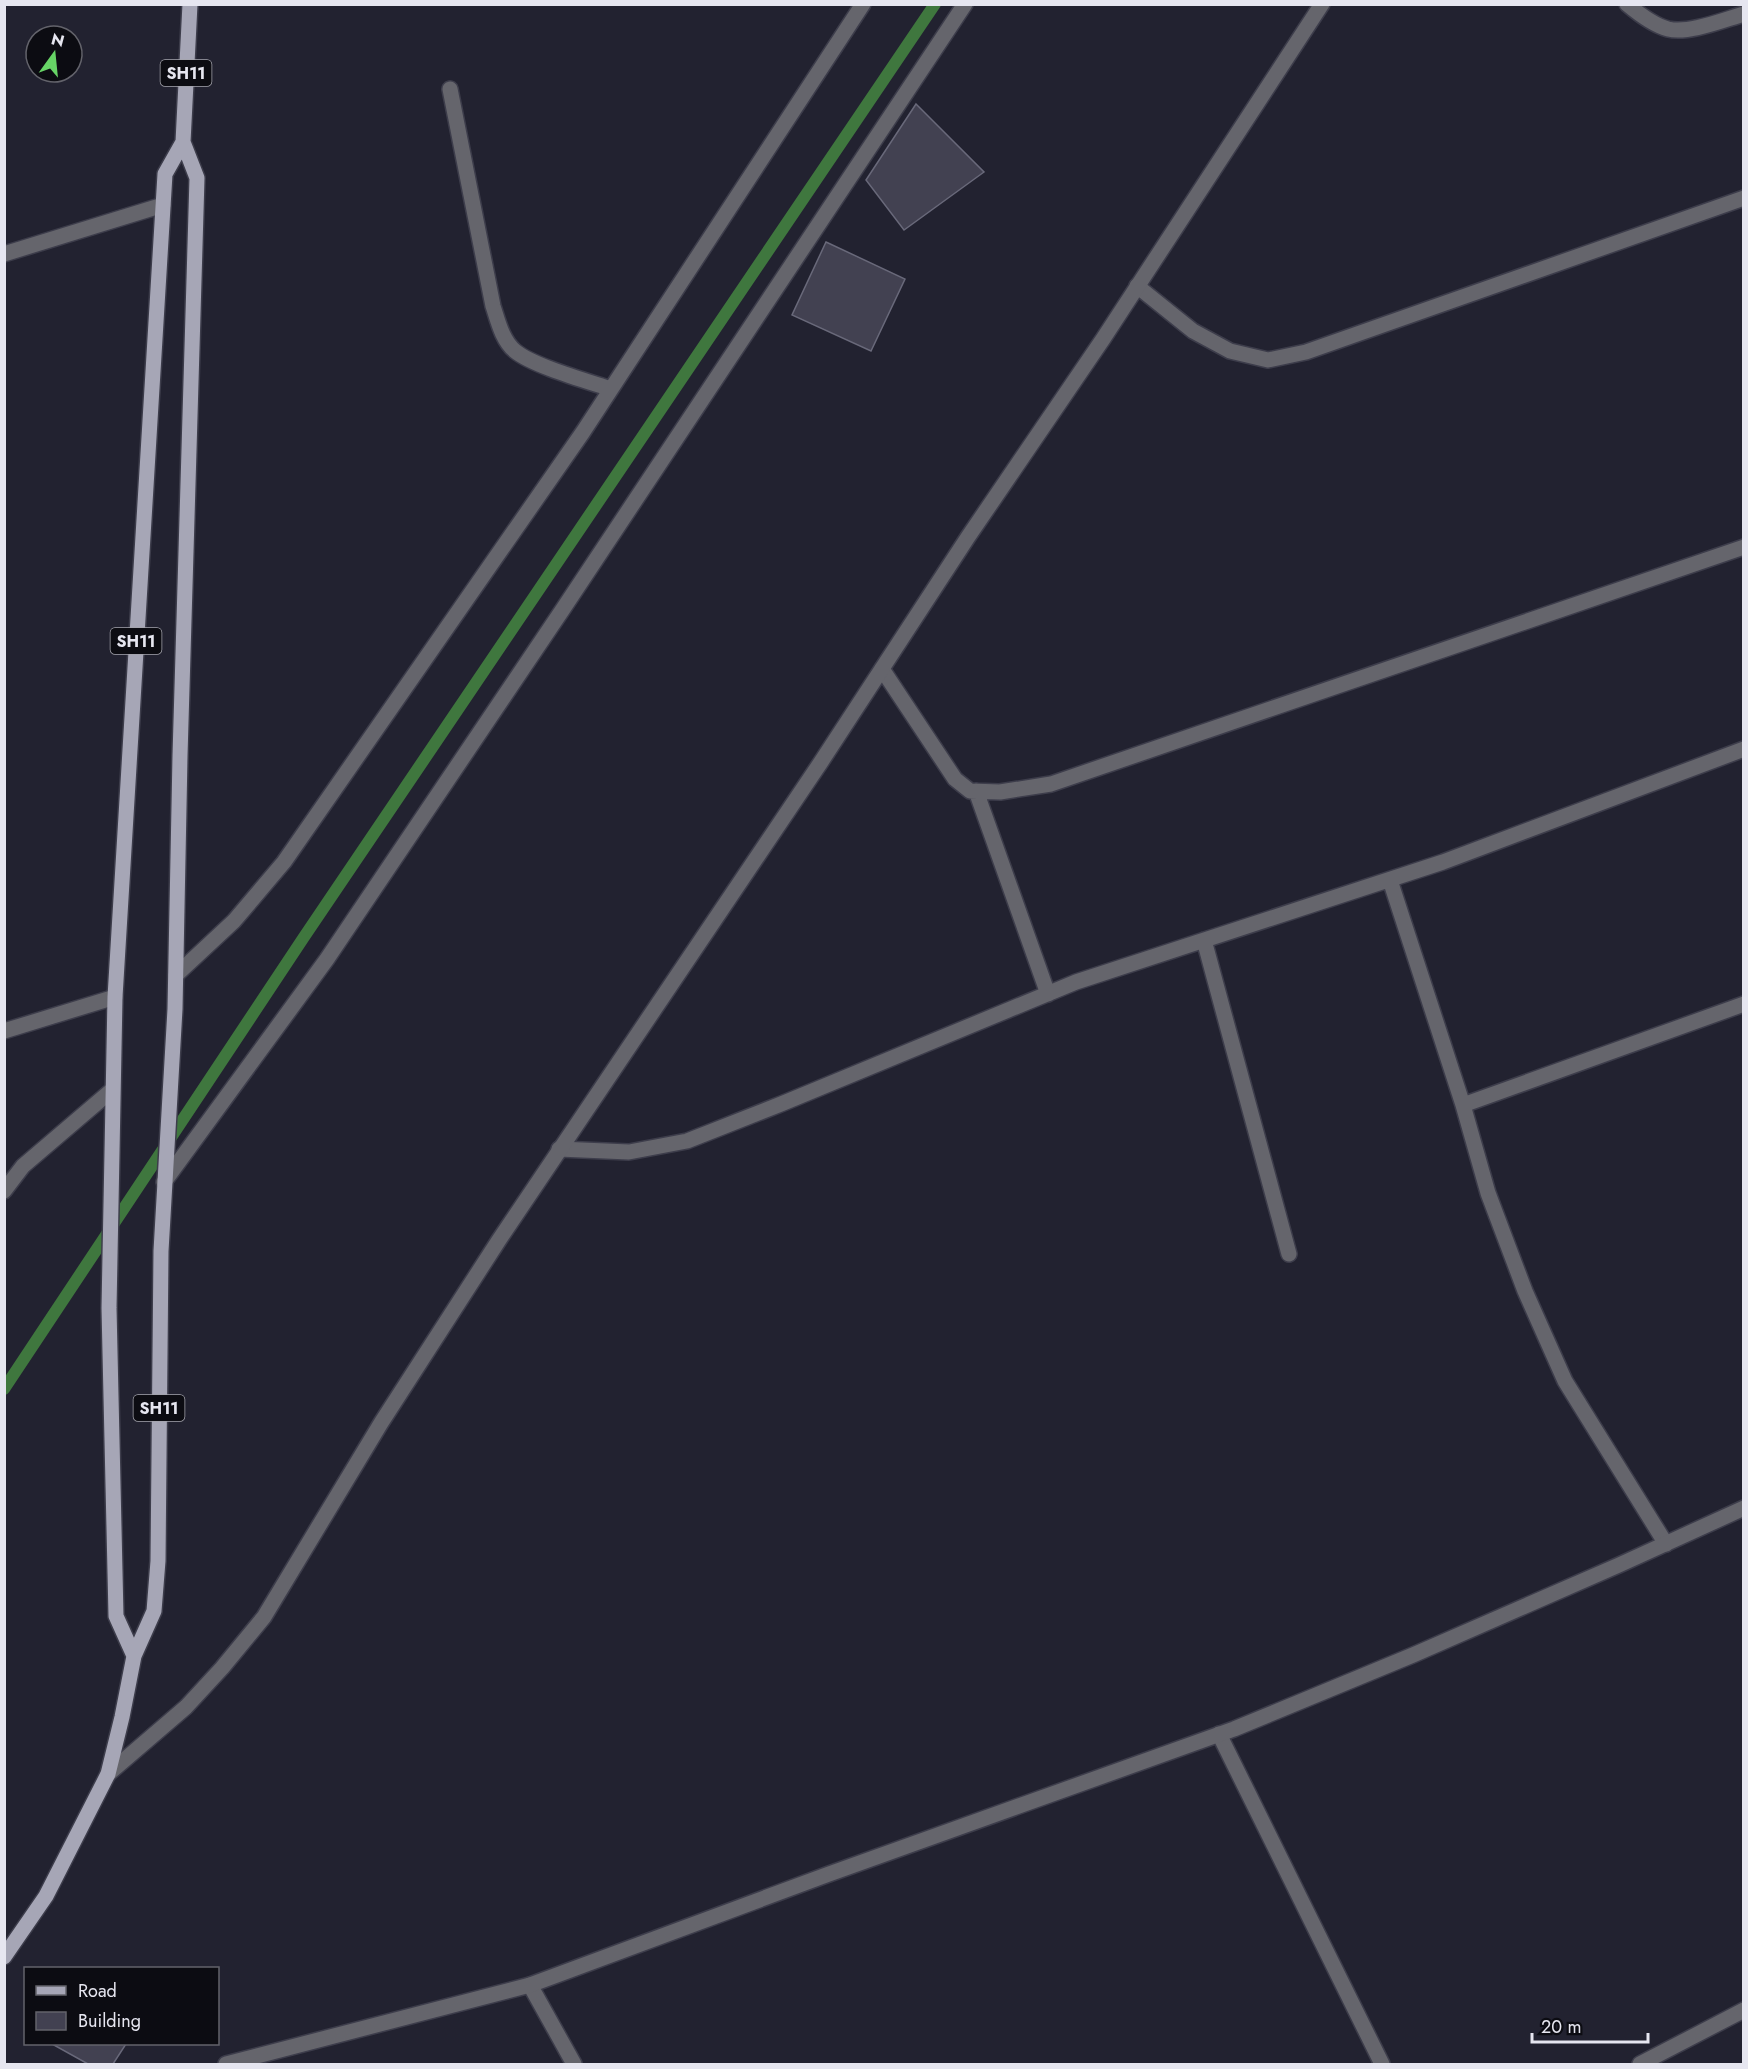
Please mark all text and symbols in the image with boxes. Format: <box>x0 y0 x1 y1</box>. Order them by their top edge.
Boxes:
north arrow <box>24 24 84 84</box>
text: N <box>49 27 67 53</box>
road number: SH11 <box>160 60 212 86</box>
road number: SH11 <box>110 628 162 654</box>
road number: SH11 <box>134 1395 184 1421</box>
legend <box>24 1967 219 2045</box>
text: Road <box>78 1978 117 2004</box>
scale bar <box>1532 2006 1648 2044</box>
text: Building <box>78 2008 141 2034</box>
text: 20 m <box>1541 2014 1581 2040</box>

